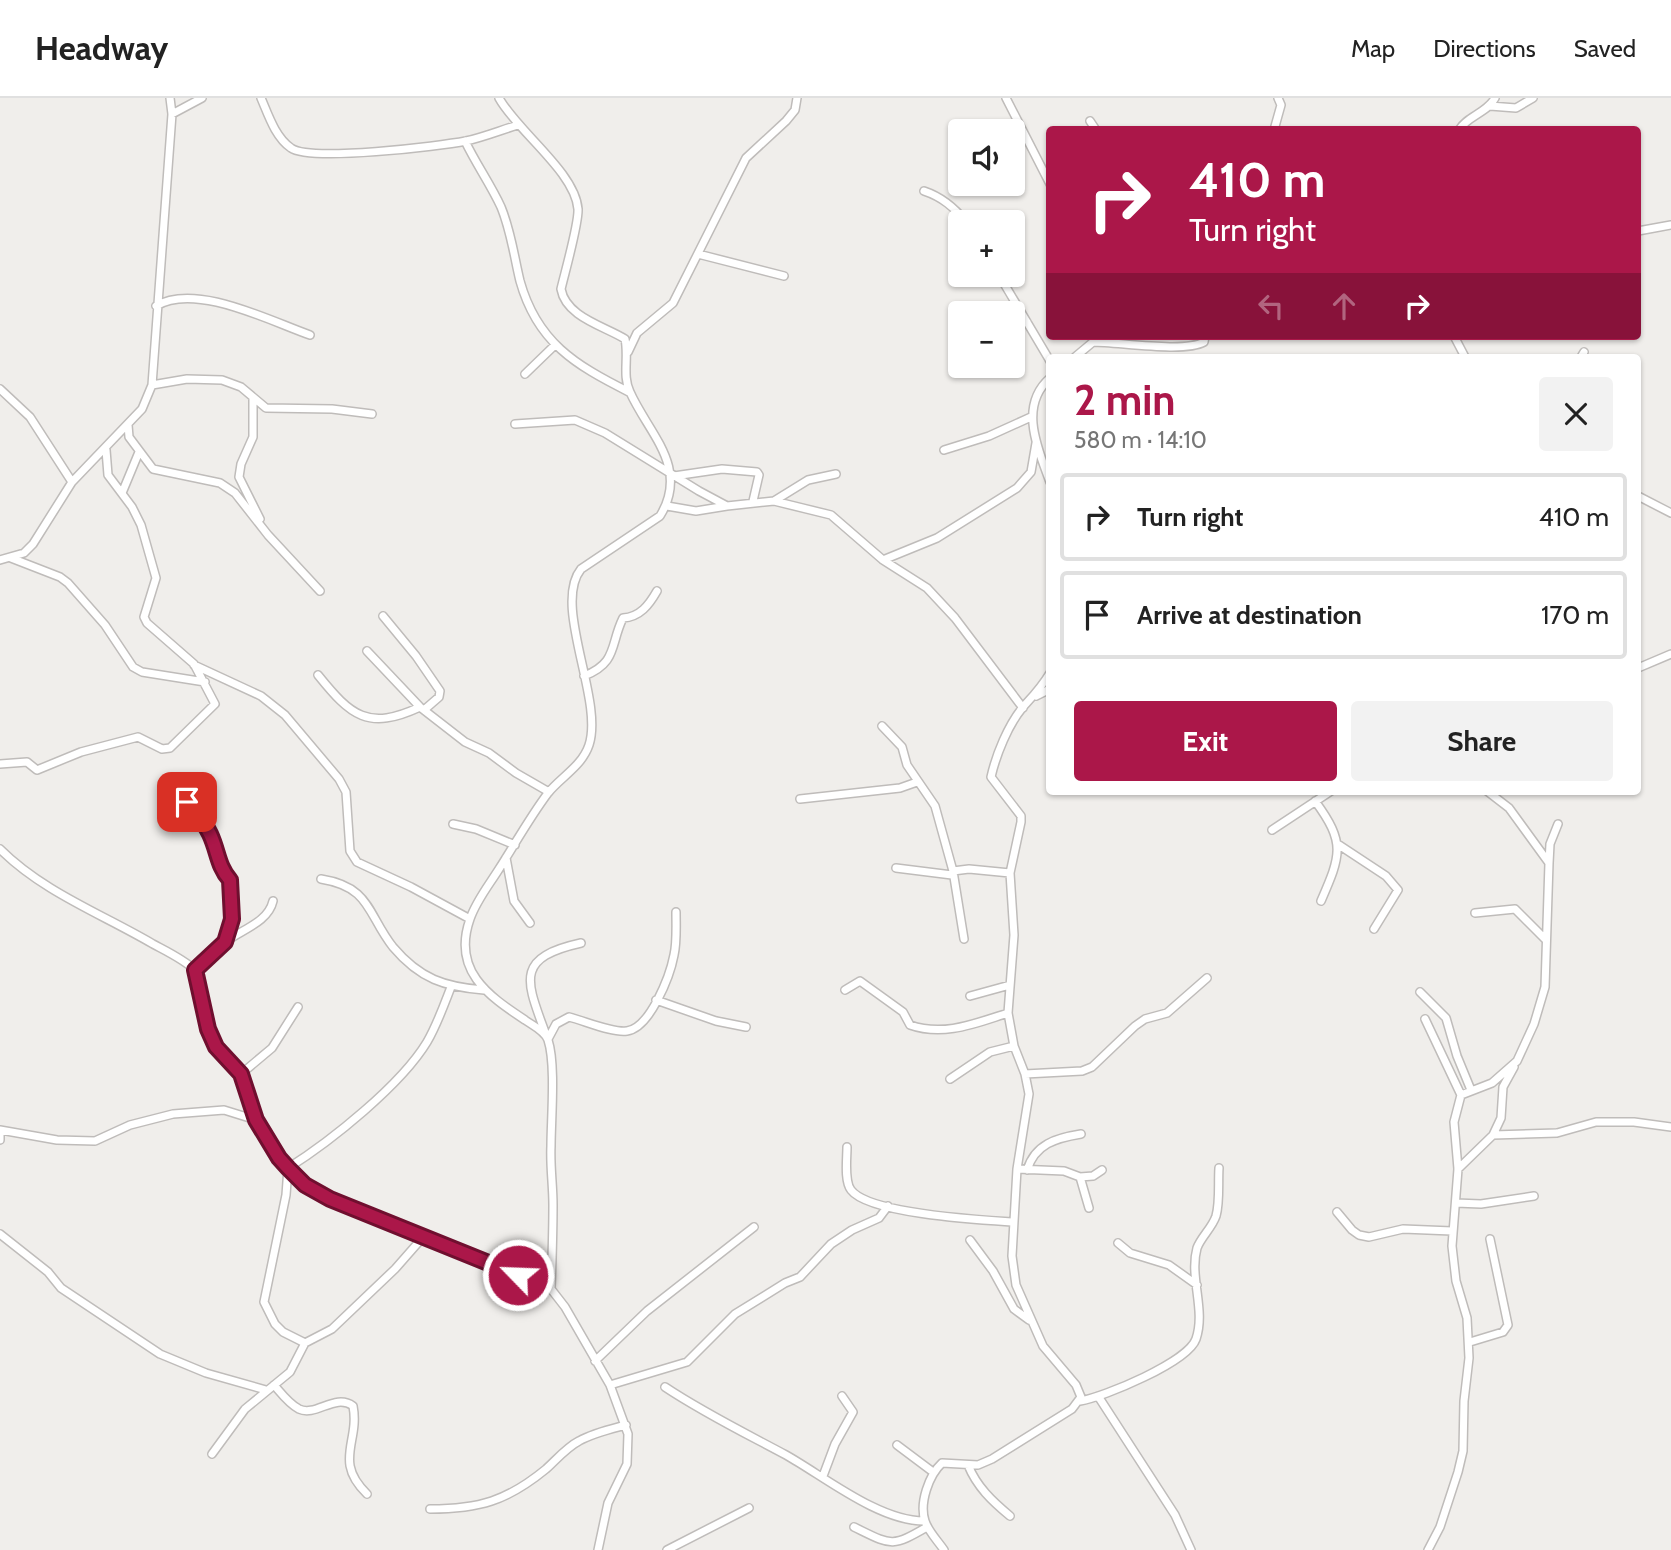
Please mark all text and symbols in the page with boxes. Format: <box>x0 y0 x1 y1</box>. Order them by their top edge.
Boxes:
text: Headway <box>35 28 168 68</box>
text: Map <box>1351 34 1395 63</box>
text: Directions <box>1433 34 1536 63</box>
text: Saved <box>1574 34 1636 63</box>
map controls <box>948 119 1025 378</box>
button: sound <box>948 119 1025 196</box>
text: 410 m <box>1189 150 1325 209</box>
icon: right <box>1074 154 1165 245</box>
button: + <box>948 210 1025 287</box>
text: Turn right <box>1189 210 1316 249</box>
icon: left <box>1252 287 1290 325</box>
icon: ahead <box>1325 287 1363 325</box>
icon: right <box>1398 287 1436 325</box>
button: − <box>948 301 1025 378</box>
text: 2 min <box>1074 374 1175 426</box>
button: close <box>1539 377 1613 451</box>
text: 580 m · 14:10 <box>1074 426 1207 454</box>
icon: right <box>1078 498 1116 536</box>
text: Turn right <box>1137 501 1243 533</box>
text: 410 m <box>1539 501 1609 533</box>
icon: arrive <box>1078 596 1116 634</box>
text: Arrive at destination <box>1137 599 1362 631</box>
text: 170 m <box>1541 599 1609 631</box>
button: Exit <box>1074 701 1337 781</box>
button: Share <box>1351 701 1613 781</box>
pin <box>157 772 217 832</box>
icon: arrive <box>168 783 206 821</box>
position arrow <box>481 1238 555 1312</box>

